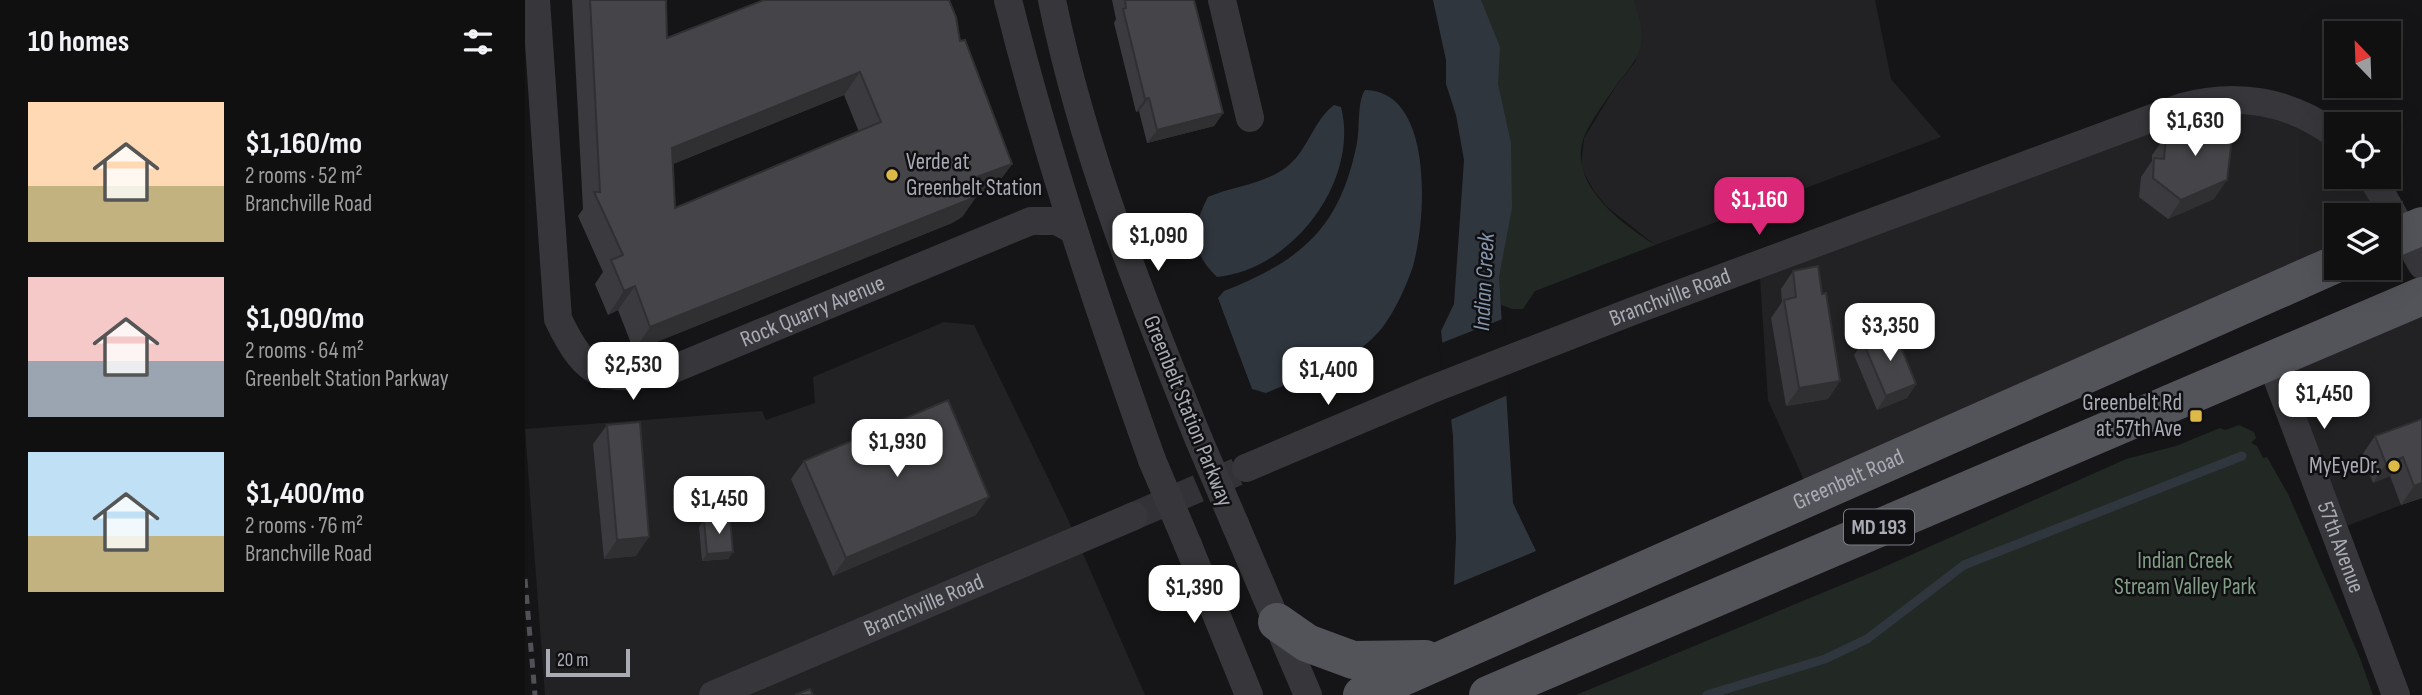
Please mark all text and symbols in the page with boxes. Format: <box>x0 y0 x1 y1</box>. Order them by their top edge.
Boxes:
north arrow <box>2324 21 2401 98</box>
map controls <box>2324 21 2401 280</box>
icon: filters <box>459 23 497 61</box>
text: 10 homes <box>28 24 129 60</box>
pin: $1,630 <box>2138 99 2252 158</box>
text: $1,630 <box>2166 107 2224 135</box>
button: locate <box>2324 112 2401 189</box>
text: $1,160/mo <box>245 126 362 162</box>
icon: home <box>84 130 168 214</box>
place label: Verde at Greenbelt Station <box>906 148 1042 202</box>
text: 2 rooms · 52 m² <box>245 162 363 190</box>
marker: Verde at Greenbelt Station <box>884 167 900 183</box>
pin: $1,160 <box>1702 177 1816 237</box>
text: $1,160 <box>1730 186 1788 214</box>
text: Branchville Road <box>245 190 372 218</box>
button: layers <box>2324 203 2401 280</box>
pin: $1,090 <box>1101 214 1215 273</box>
text: $1,090 <box>1128 222 1188 250</box>
water label: Indian Creek <box>1467 231 1501 332</box>
street label: Branchville Road <box>1605 262 1734 333</box>
street label: Rock Quarry Avenue <box>736 269 889 354</box>
text: $1,090/mo <box>245 301 364 337</box>
pin: $3,350 <box>1833 304 1947 363</box>
icon: home <box>84 305 168 389</box>
street label: Greenbelt Station Parkway <box>1137 311 1239 511</box>
text: $3,350 <box>1861 312 1919 340</box>
text: 2 rooms · 64 m² <box>245 337 364 365</box>
pin: $2,530 <box>576 342 690 402</box>
pin: $1,400 <box>1271 348 1385 407</box>
text: $2,530 <box>604 351 662 379</box>
text: $1,400 <box>1298 356 1358 384</box>
text: Greenbelt Station Parkway <box>245 365 449 393</box>
pin: $1,450 <box>2267 372 2381 431</box>
text: $1,450 <box>2295 380 2353 408</box>
place label: Greenbelt Rd at 57th Ave <box>2082 389 2182 443</box>
marker: Greenbelt Rd at 57th Ave <box>2188 408 2204 424</box>
pin: $1,930 <box>840 420 954 479</box>
text: $1,930 <box>868 428 926 456</box>
street label: Greenbelt Road <box>1789 443 1908 516</box>
place label: MyEyeDr. <box>2309 452 2380 480</box>
marker: MyEyeDr. <box>2386 458 2402 474</box>
text: $1,400/mo <box>245 476 364 512</box>
pin: $1,450 <box>662 476 776 536</box>
icon: home <box>84 480 168 564</box>
text: $1,450 <box>690 485 748 513</box>
street label: 57th Avenue <box>2311 498 2370 597</box>
road number: MD 193 <box>1844 510 1914 544</box>
text: 2 rooms · 76 m² <box>245 512 363 540</box>
text: Branchville Road <box>245 540 372 568</box>
park label: Indian Creek Stream Valley Park <box>2114 547 2256 601</box>
pin: $1,390 <box>1137 566 1251 625</box>
street label: Branchville Road <box>860 568 988 643</box>
text: $1,390 <box>1165 574 1223 602</box>
scale bar <box>546 646 630 678</box>
text: 20 m <box>557 649 589 672</box>

